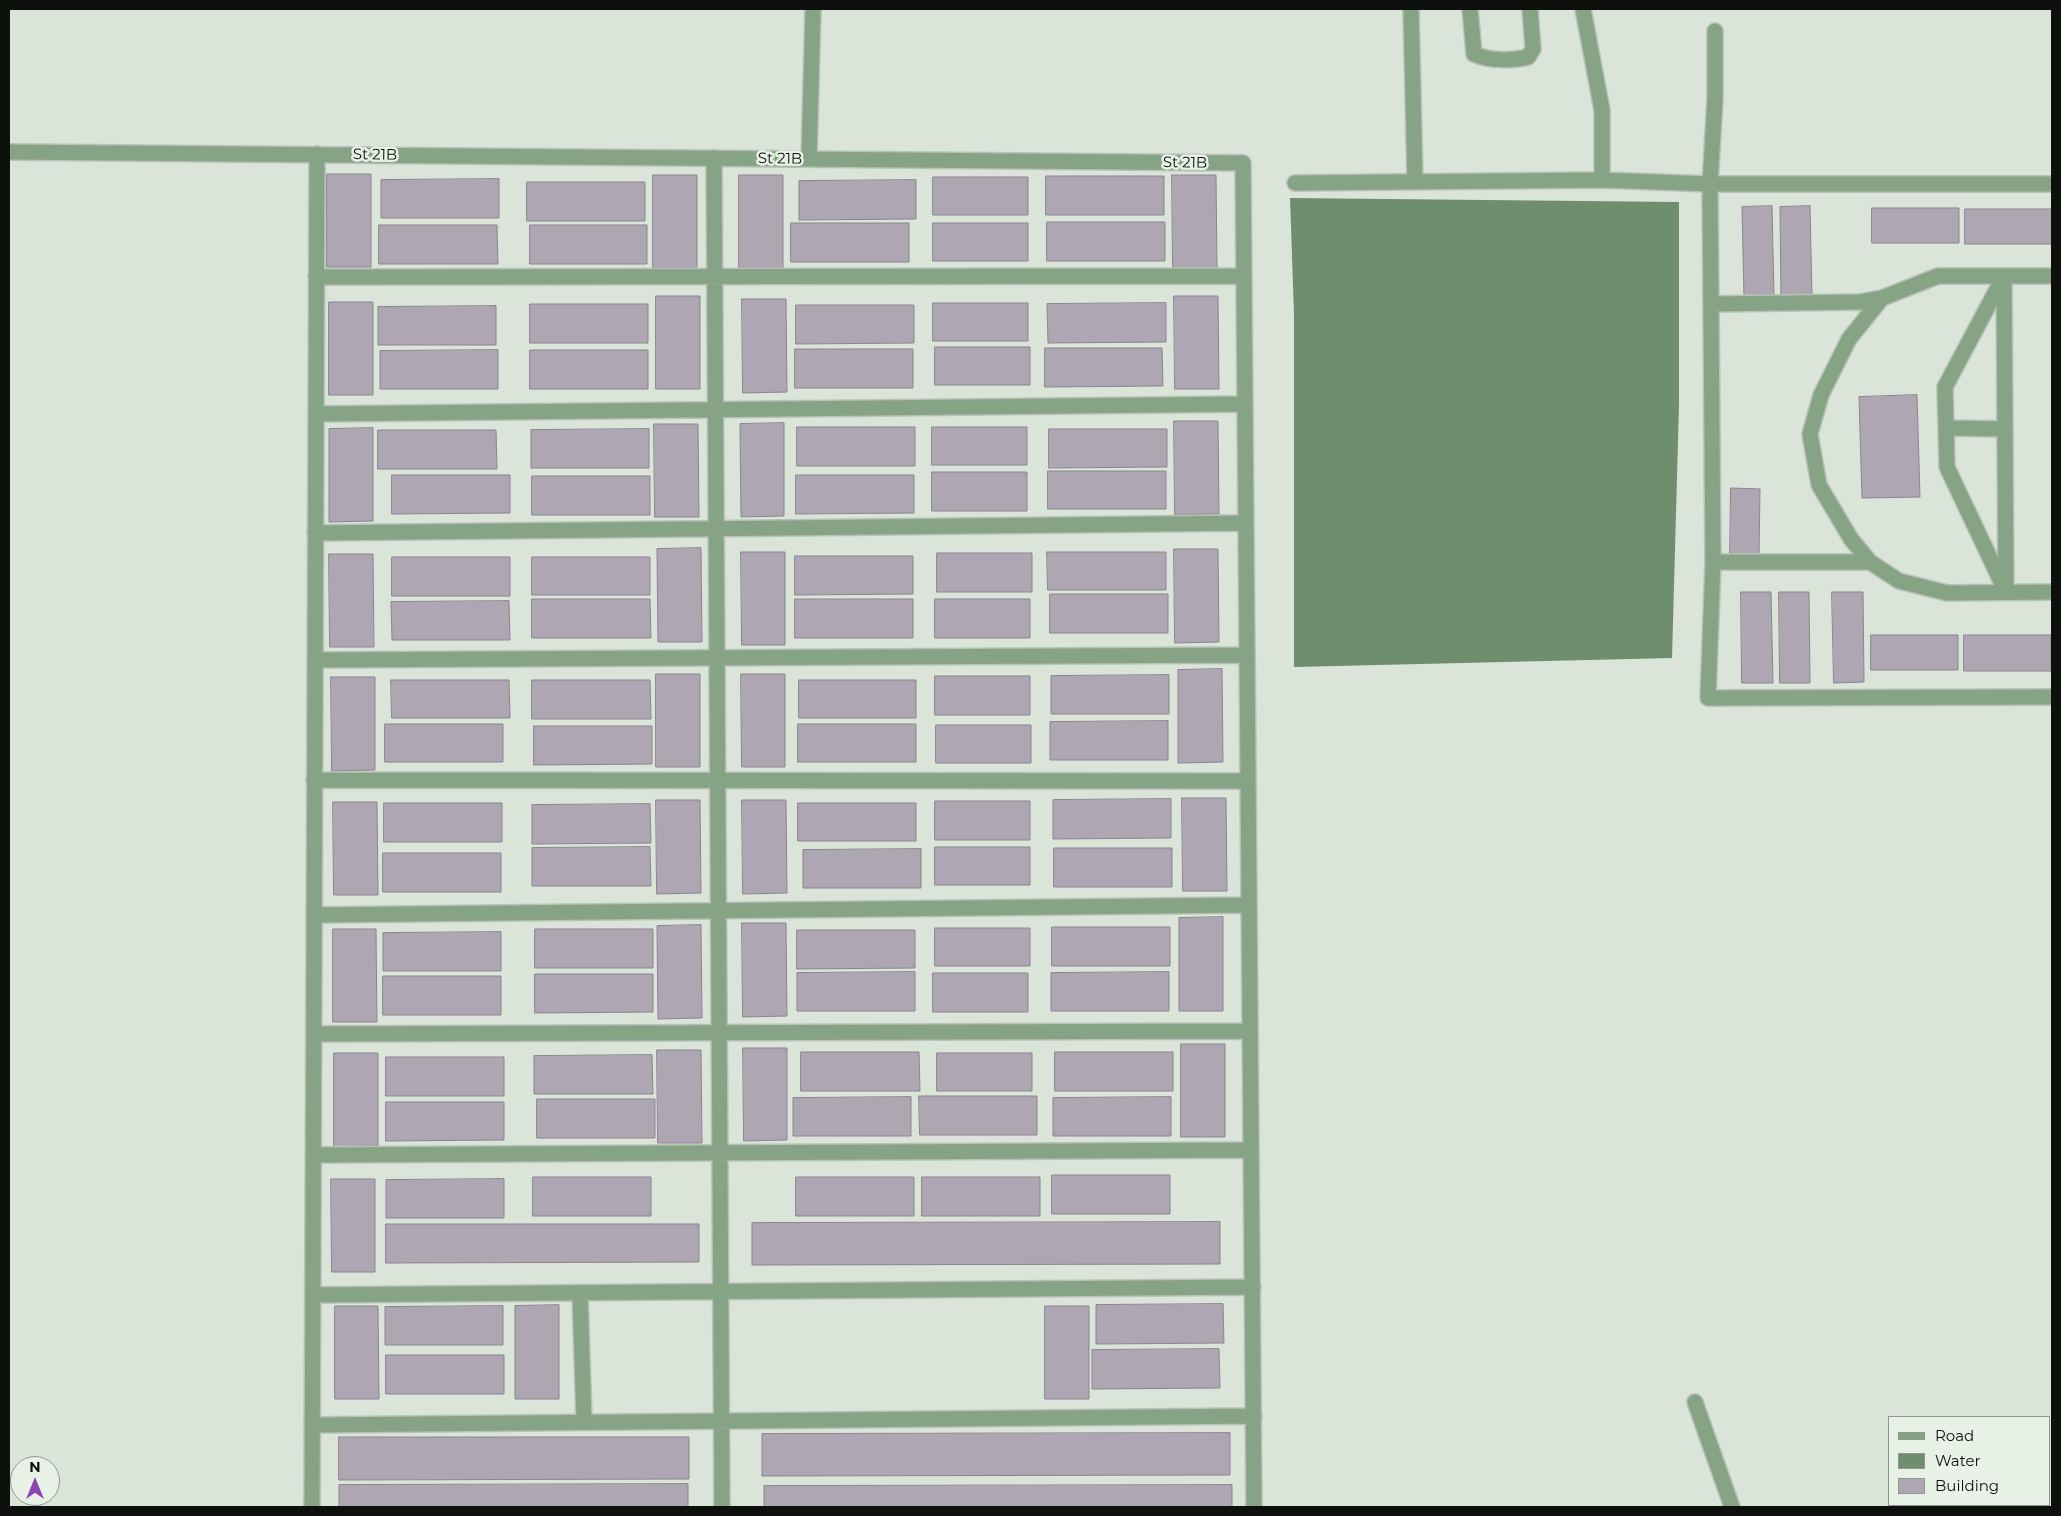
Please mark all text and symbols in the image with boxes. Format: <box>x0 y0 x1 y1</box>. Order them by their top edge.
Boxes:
street label: St 21B <box>353 146 397 164</box>
street label: St 21B <box>758 150 802 168</box>
street label: St 21B <box>1163 154 1207 172</box>
legend <box>1888 1416 2051 1506</box>
text: Road <box>1935 1426 1974 1445</box>
text: Water <box>1935 1451 1981 1470</box>
north arrow <box>10 1456 60 1506</box>
text: N <box>29 1458 41 1476</box>
text: Building <box>1935 1476 1999 1495</box>

